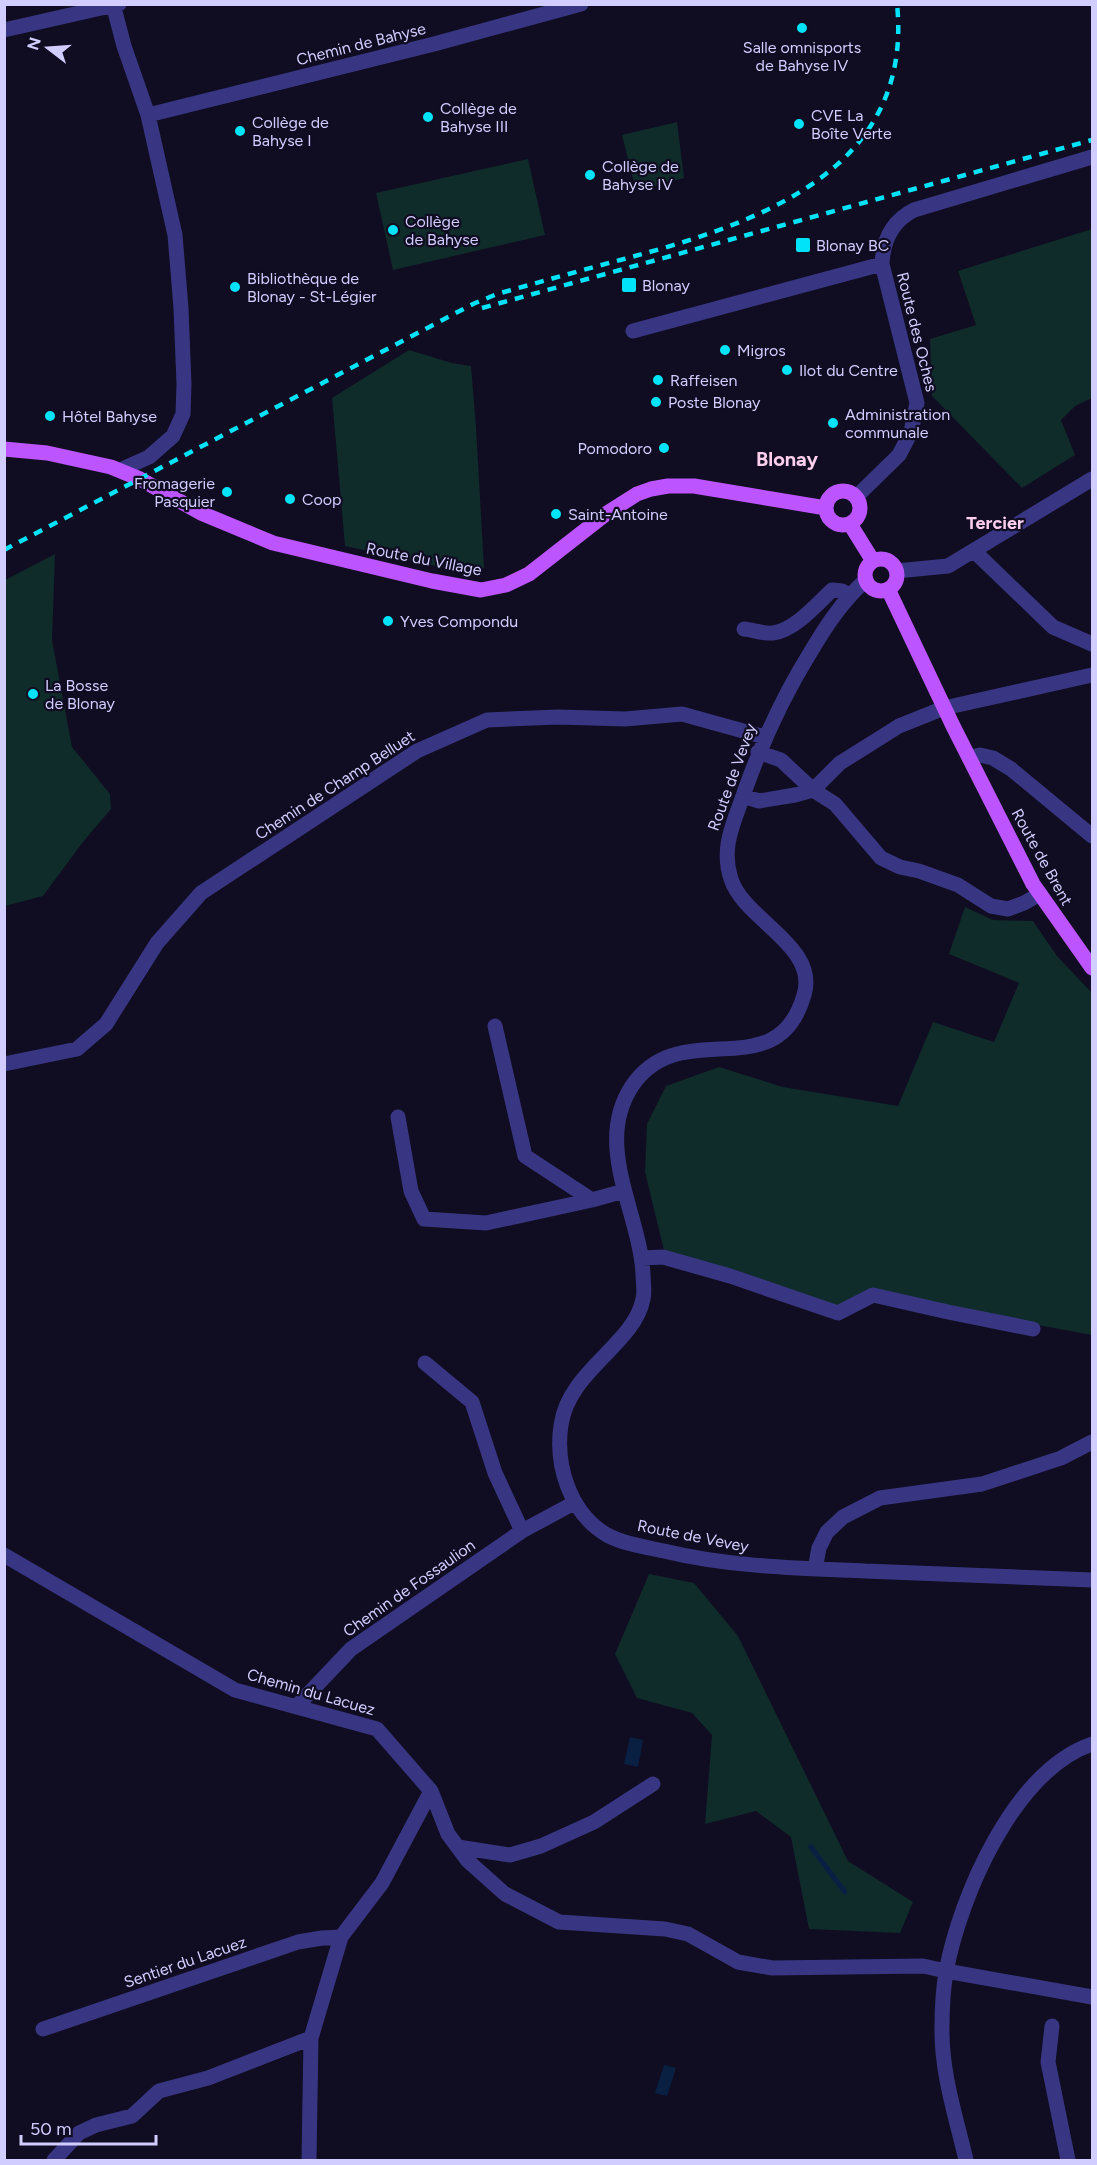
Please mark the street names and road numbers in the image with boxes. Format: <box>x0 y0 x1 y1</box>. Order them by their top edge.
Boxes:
street label: Chemin de Bahyse <box>294 19 428 69</box>
street label: Route des Oches <box>893 270 941 394</box>
street label: Route du Village <box>365 538 484 580</box>
street label: Route de Vevey <box>704 720 760 833</box>
street label: Chemin de Champ Belluet <box>252 726 418 844</box>
street label: Route de Brent <box>1008 805 1076 909</box>
street label: Route de Vevey <box>636 1516 751 1556</box>
street label: Chemin de Fossaulion <box>339 1535 479 1641</box>
street label: Chemin du Lacuez <box>245 1665 377 1719</box>
street label: Sentier du Lacuez <box>121 1932 249 1992</box>

